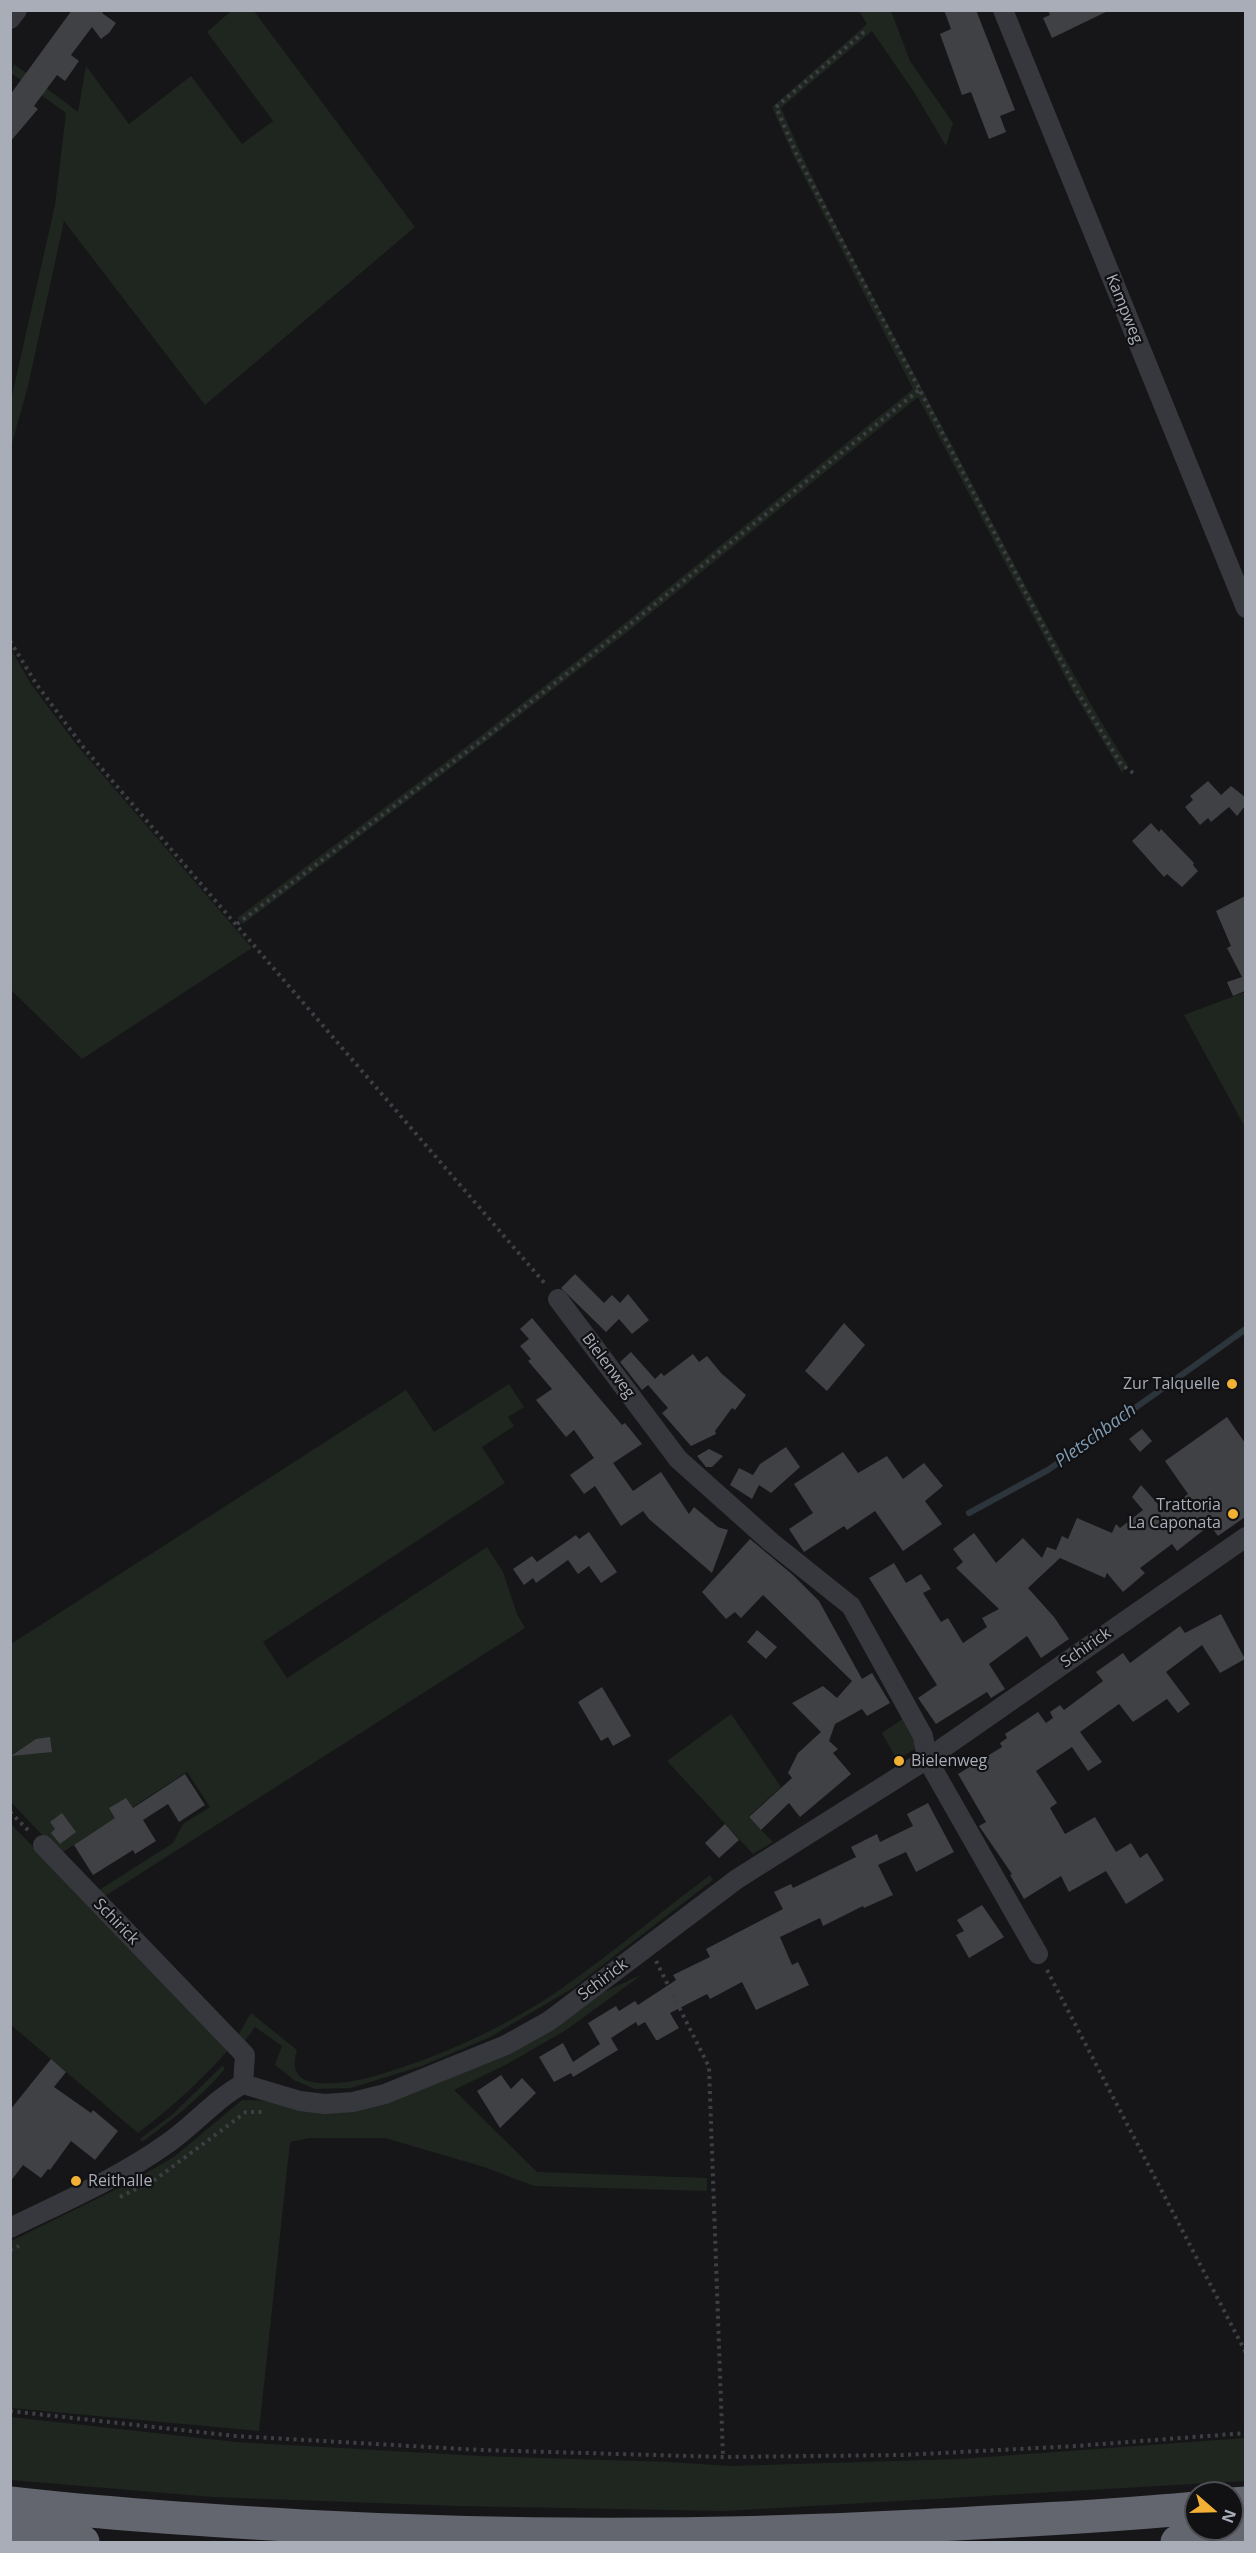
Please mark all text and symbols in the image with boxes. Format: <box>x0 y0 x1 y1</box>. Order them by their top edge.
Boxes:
street label: Kampweg <box>1101 271 1147 347</box>
street label: Bielenweg <box>577 1330 639 1402</box>
place label: Zur Talquelle <box>1123 1374 1220 1394</box>
marker: Zur Talquelle <box>1225 1377 1239 1391</box>
water label: Pletschbach <box>1051 1399 1141 1473</box>
place label: Trattoria La Caponata <box>1128 1495 1221 1533</box>
marker: Trattoria La Caponata <box>1226 1507 1240 1521</box>
street label: Schirick <box>1057 1624 1115 1672</box>
place label: Bielenweg <box>911 1751 987 1771</box>
marker: Bielenweg <box>892 1754 906 1768</box>
street label: Schirick <box>89 1895 143 1949</box>
street label: Schirick <box>574 1955 632 2005</box>
place label: Reithalle <box>88 2171 152 2191</box>
marker: Reithalle <box>69 2174 83 2188</box>
north arrow <box>1184 2481 1244 2541</box>
text: N <box>1216 2507 1242 2526</box>

